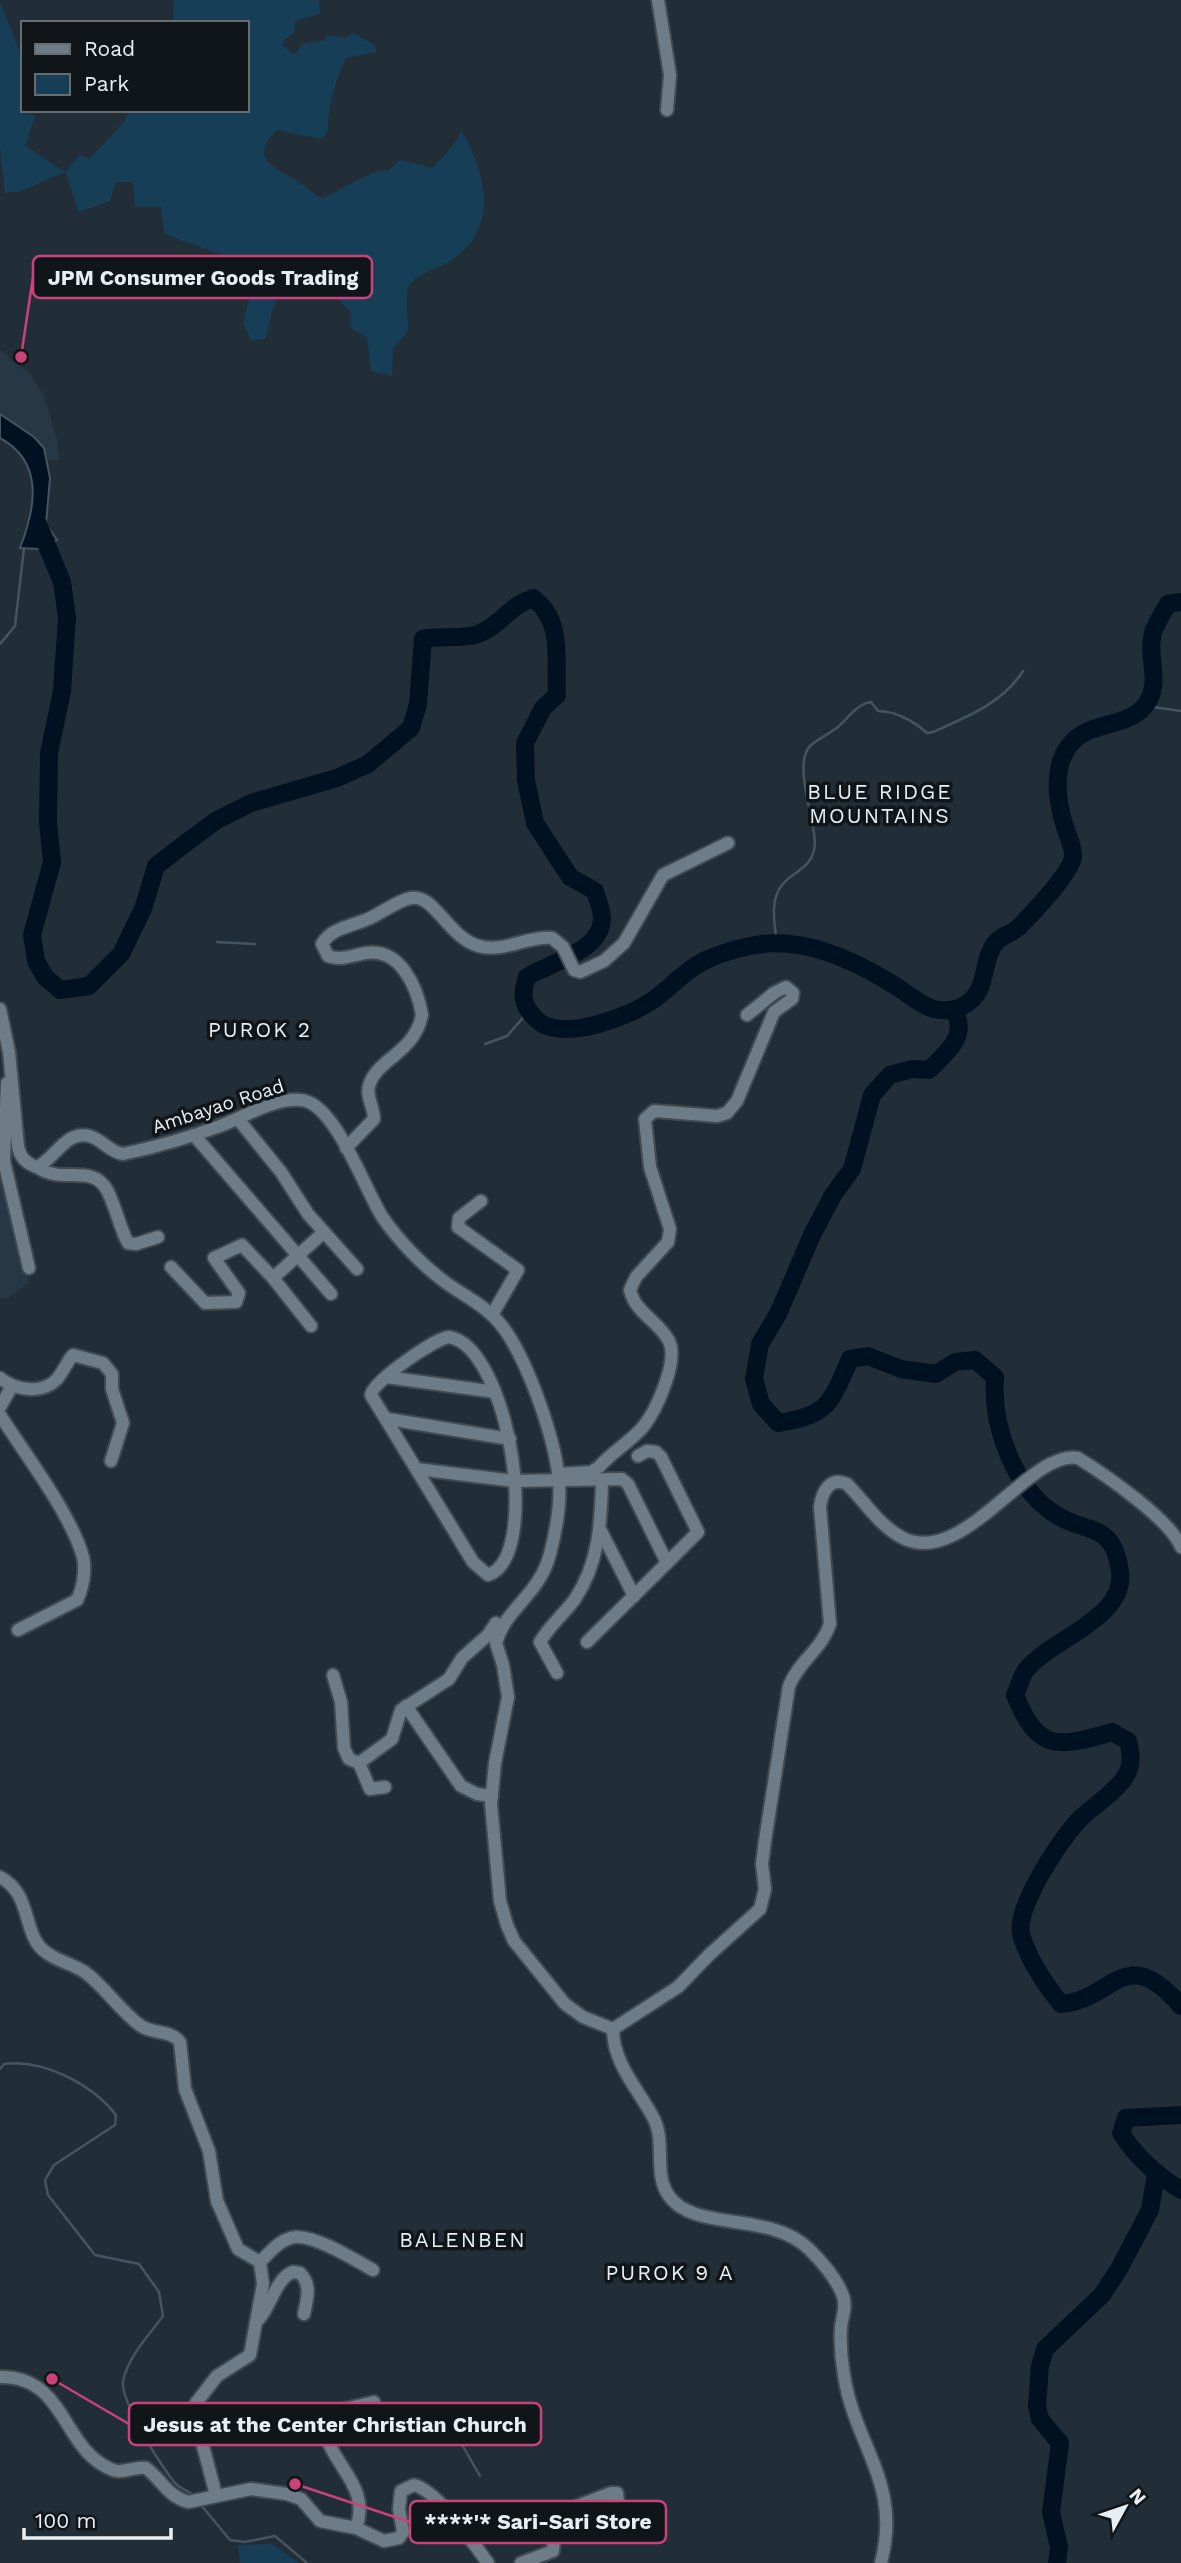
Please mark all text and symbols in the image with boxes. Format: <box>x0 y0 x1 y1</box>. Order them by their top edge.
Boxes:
legend <box>21 21 248 112</box>
text: Road <box>84 36 135 61</box>
text: Park <box>84 71 129 96</box>
callout: JPM Consumer Goods Trading <box>33 256 372 298</box>
text: JPM Consumer Goods Trading <box>48 265 359 290</box>
district label: BLUE RIDGE MOUNTAINS <box>807 779 953 828</box>
district label: PUROK 2 <box>208 1017 312 1042</box>
street label: Ambayao Road <box>149 1074 287 1138</box>
district label: BALENBEN <box>399 2227 527 2252</box>
district label: PUROK 9 A <box>605 2260 735 2285</box>
callout: Jesus at the Center Christian Church <box>129 2403 541 2445</box>
text: Jesus at the Center Christian Church <box>143 2412 527 2437</box>
north arrow <box>1090 2472 1160 2542</box>
text: N <box>1124 2484 1151 2509</box>
scale bar <box>24 2496 172 2540</box>
callout: ****'* Sari-Sari Store <box>410 2501 666 2543</box>
text: 100 m <box>35 2508 97 2533</box>
text: ****'* Sari-Sari Store <box>424 2509 652 2534</box>

